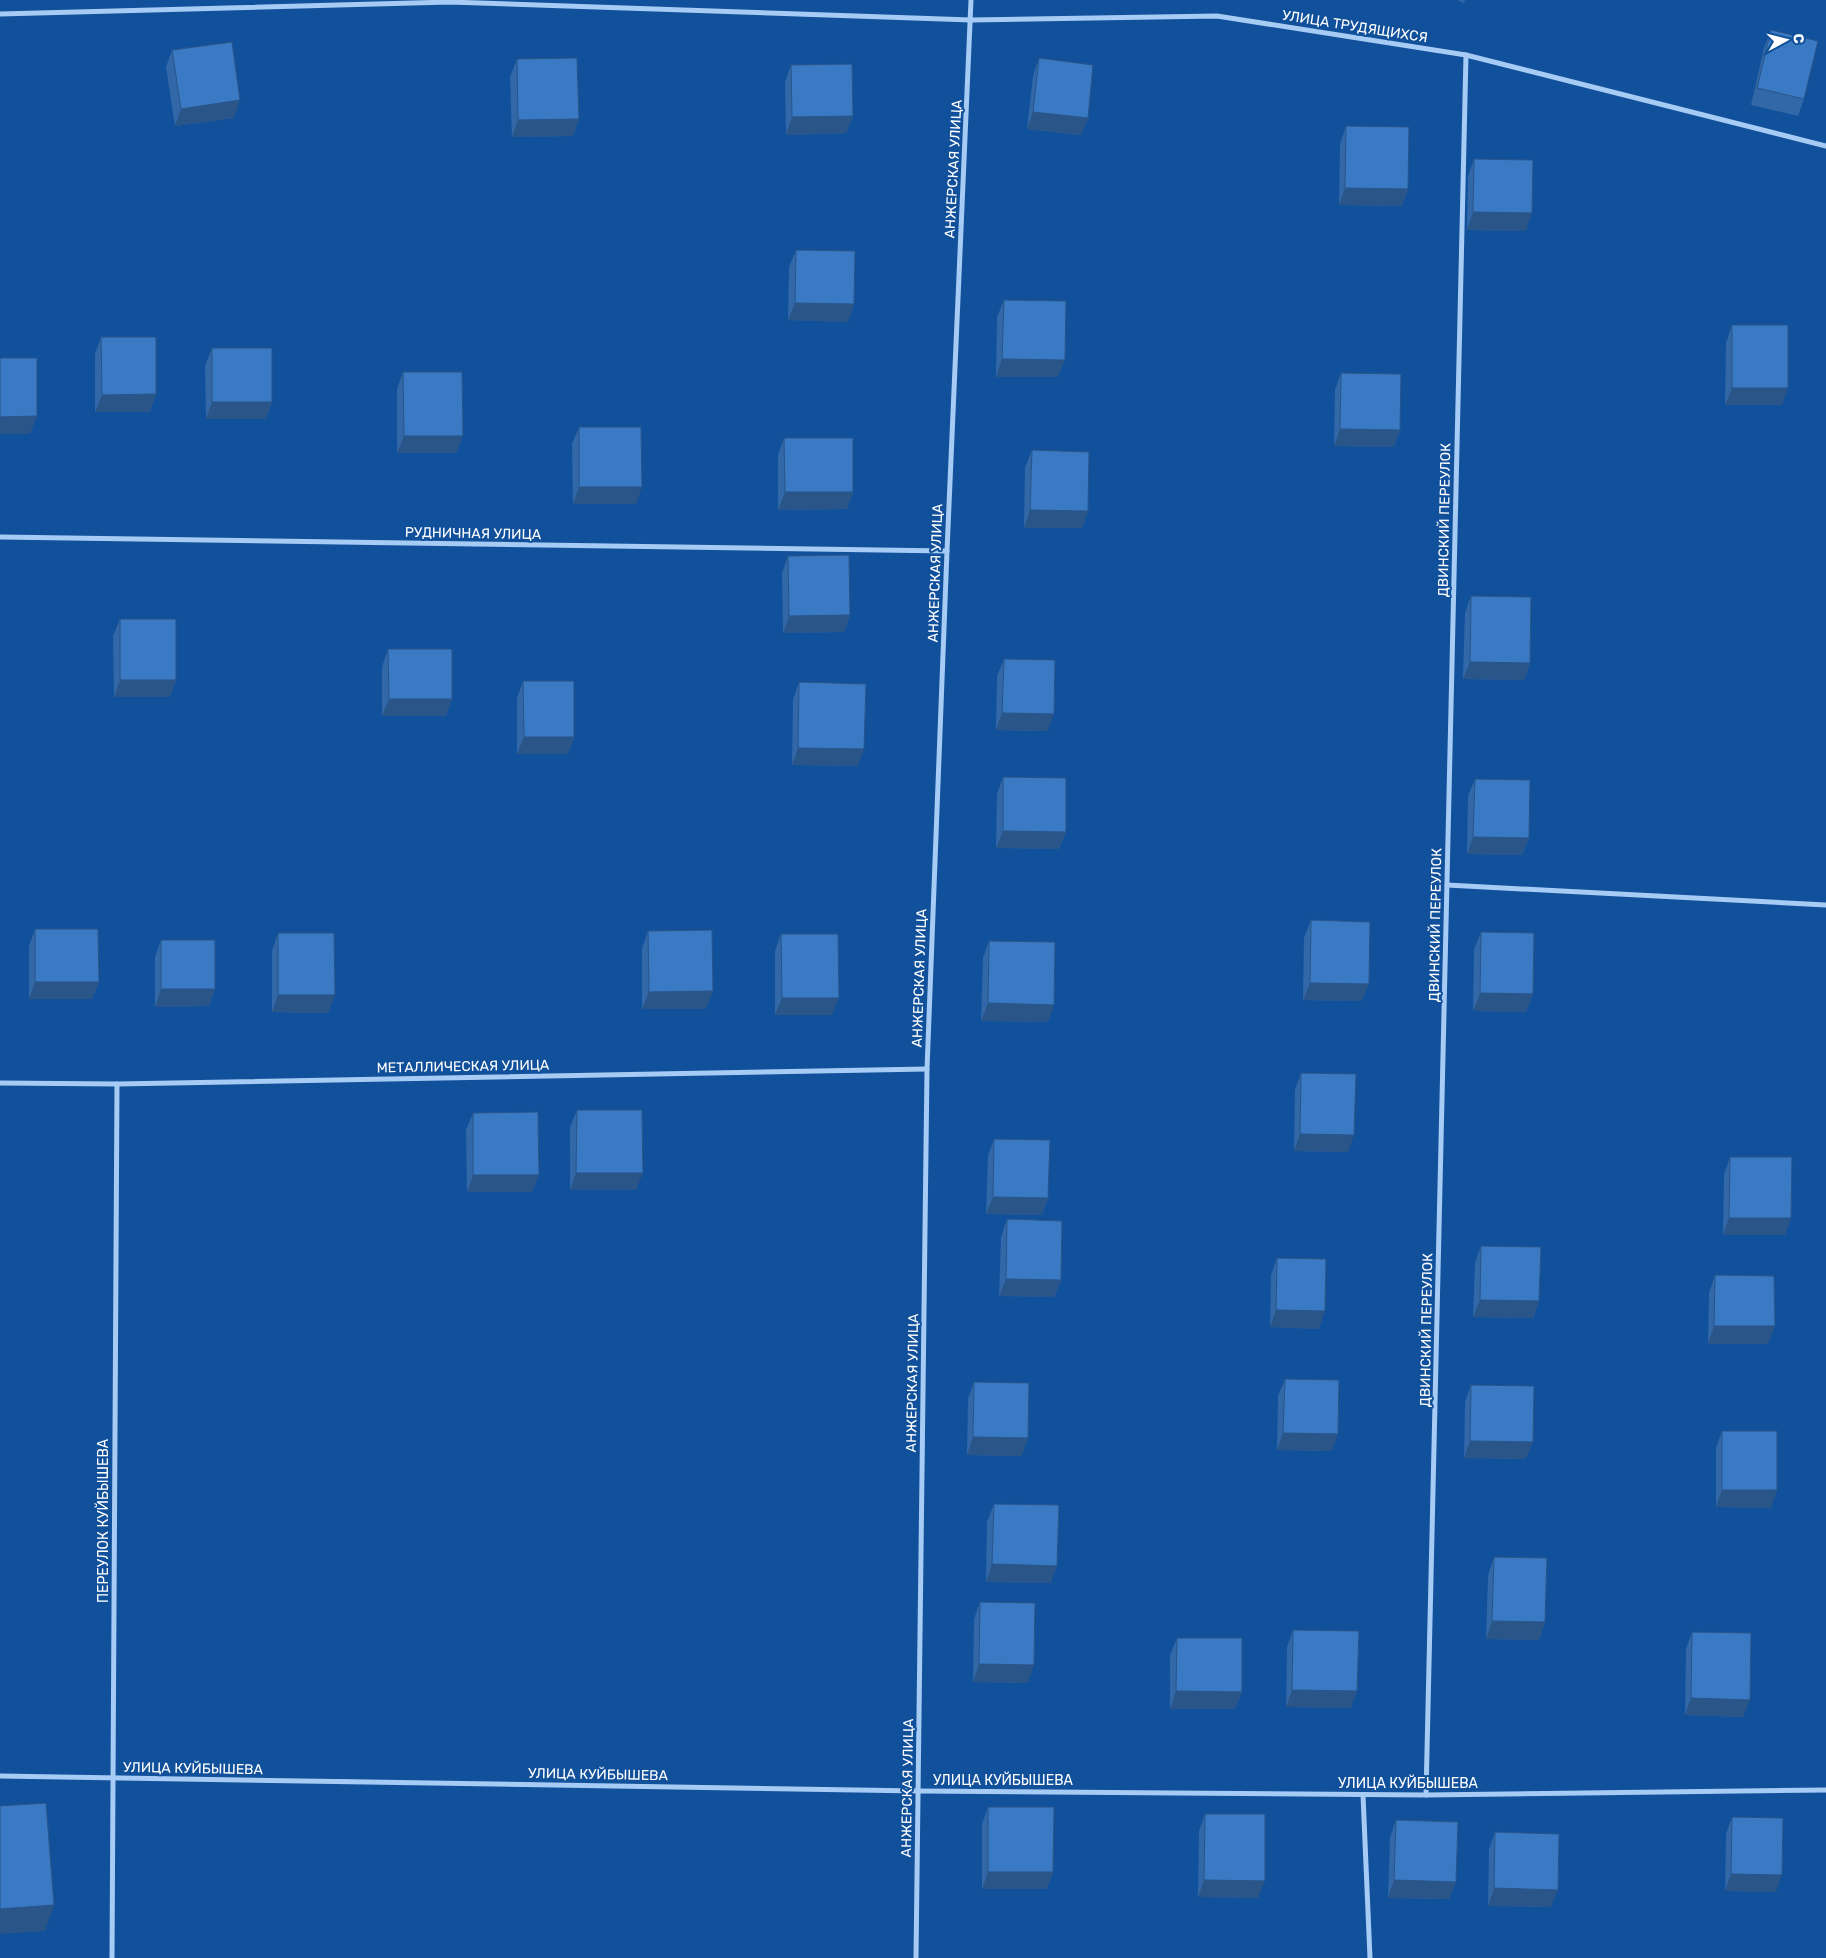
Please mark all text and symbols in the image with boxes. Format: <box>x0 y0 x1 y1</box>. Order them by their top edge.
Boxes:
street label: УЛИЦА ТРУДЯЩИХСЯ <box>1281 7 1429 46</box>
north arrow <box>1761 15 1811 65</box>
text: С <box>1789 33 1807 45</box>
street label: АНЖЕРСКАЯ УЛИЦА <box>941 99 966 239</box>
street label: ДВИНСКИЙ ПЕРЕУЛОК <box>1434 443 1454 597</box>
street label: АНЖЕРСКАЯ УЛИЦА <box>925 503 946 643</box>
street label: РУДНИЧНАЯ УЛИЦА <box>405 524 542 543</box>
street label: ДВИНСКИЙ ПЕРЕУЛОК <box>1425 848 1445 1002</box>
street label: АНЖЕРСКАЯ УЛИЦА <box>909 908 930 1048</box>
street label: МЕТАЛЛИЧЕСКАЯ УЛИЦА <box>376 1056 550 1077</box>
street label: ДВИНСКИЙ ПЕРЕУЛОК <box>1416 1253 1436 1407</box>
street label: АНЖЕРСКАЯ УЛИЦА <box>903 1313 922 1453</box>
street label: ПЕРЕУЛОК КУЙБЫШЕВА <box>94 1438 112 1603</box>
street label: АНЖЕРСКАЯ УЛИЦА <box>898 1718 917 1858</box>
street label: УЛИЦА КУЙБЫШЕВА <box>123 1758 264 1778</box>
street label: УЛИЦА КУЙБЫШЕВА <box>528 1764 669 1784</box>
street label: УЛИЦА КУЙБЫШЕВА <box>933 1771 1074 1789</box>
street label: УЛИЦА КУЙБЫШЕВА <box>1338 1774 1479 1792</box>

